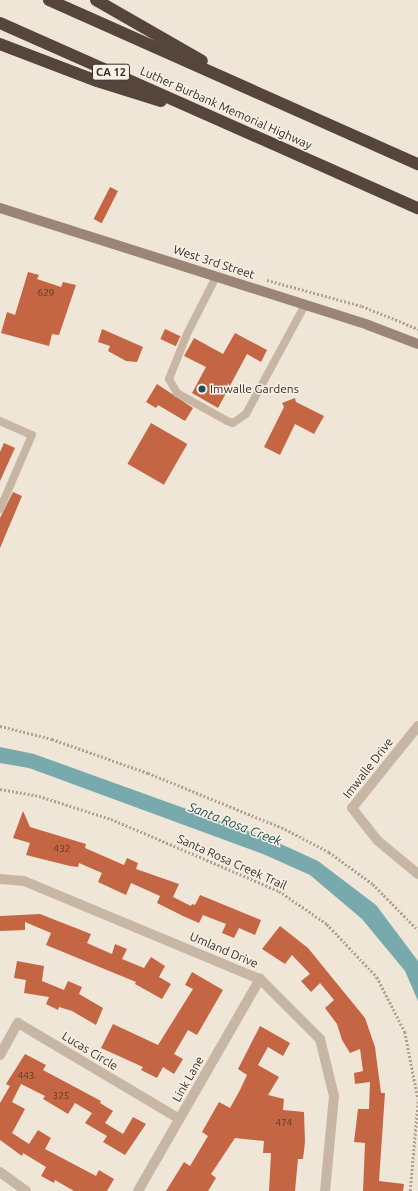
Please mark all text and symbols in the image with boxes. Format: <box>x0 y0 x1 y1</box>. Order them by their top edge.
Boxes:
road number: CA 12 <box>91 63 131 81</box>
street label: Luther Burbank Memorial Highway <box>138 63 314 153</box>
street label: West 3rd Street <box>171 242 257 282</box>
house number: 629 <box>38 287 54 299</box>
place label: Imwalle Gardens <box>210 382 299 396</box>
marker: Imwalle Gardens <box>197 384 207 394</box>
street label: Imwalle Drive <box>340 735 396 801</box>
water label: Santa Rosa Creek <box>186 799 284 849</box>
street label: Santa Rosa Creek Trail <box>175 831 289 893</box>
house number: 432 <box>54 843 70 855</box>
street label: Umland Drive <box>188 929 260 971</box>
street label: Lucas Circle <box>59 1029 121 1073</box>
street label: Link Lane <box>169 1054 207 1104</box>
house number: 443 <box>18 1070 34 1082</box>
house number: 325 <box>53 1090 69 1102</box>
house number: 474 <box>276 1117 292 1129</box>

